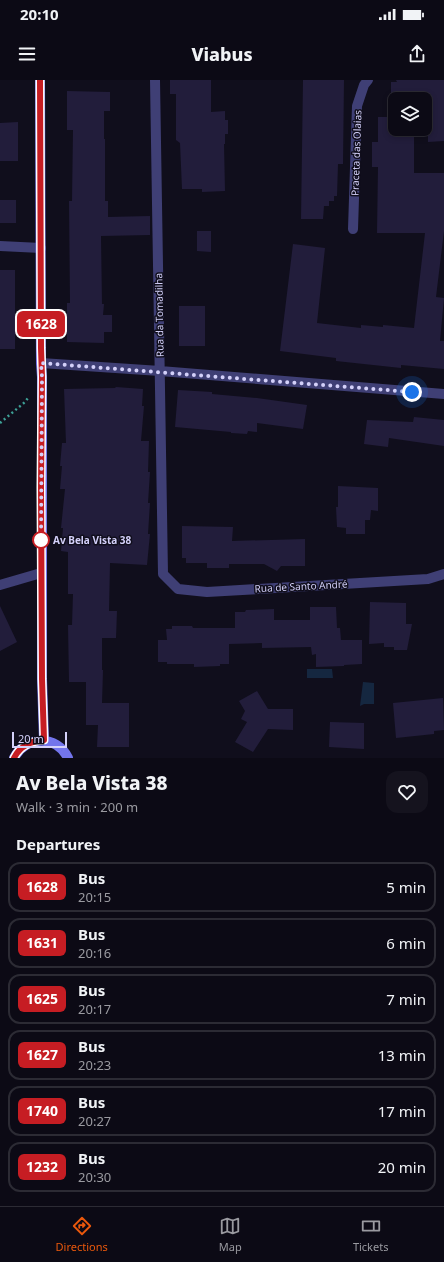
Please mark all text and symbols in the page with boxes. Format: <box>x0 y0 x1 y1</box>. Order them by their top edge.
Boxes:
text: 20:10 <box>20 4 59 24</box>
text: Viabus <box>191 42 253 66</box>
icon: menu <box>16 43 38 65</box>
icon: share <box>406 43 428 65</box>
map controls <box>388 92 432 136</box>
button: layers <box>388 92 432 136</box>
street label: Praceta das Olaias <box>348 110 365 196</box>
street label: Rua da Tomadilha <box>151 273 167 357</box>
line badge: 1628 <box>13 311 69 337</box>
text: 1628 <box>25 314 57 333</box>
your location <box>402 382 422 402</box>
marker: Av Bela Vista 38 <box>32 531 50 549</box>
place label: Av Bela Vista 38 <box>53 533 132 547</box>
street label: Rua de Santo André <box>254 577 348 595</box>
scale bar <box>12 730 67 749</box>
text: 20 m <box>18 731 44 746</box>
text: Av Bela Vista 38 <box>16 770 168 796</box>
button: heart <box>386 771 428 813</box>
text: Walk · 3 min · 200 m <box>16 798 138 816</box>
text: Departures <box>16 834 100 854</box>
text: Bus <box>78 868 105 888</box>
text: 1628 <box>26 877 58 896</box>
text: 5 min <box>386 877 426 897</box>
text: 20:15 <box>78 888 111 906</box>
text: Bus <box>78 924 105 944</box>
text: 1631 <box>26 933 58 952</box>
text: 6 min <box>386 933 426 953</box>
text: 20:16 <box>78 944 111 962</box>
text: Bus <box>78 980 105 1000</box>
text: 1625 <box>26 989 58 1008</box>
text: 7 min <box>386 989 426 1009</box>
text: 20:17 <box>78 1000 111 1018</box>
text: Bus <box>78 1036 105 1056</box>
text: 1627 <box>26 1045 58 1064</box>
text: 13 min <box>378 1045 426 1065</box>
text: 20:23 <box>78 1056 111 1074</box>
text: Bus <box>78 1092 105 1112</box>
text: 1740 <box>26 1101 58 1120</box>
text: 17 min <box>378 1101 426 1121</box>
text: 20:27 <box>78 1112 111 1130</box>
text: Bus <box>78 1148 105 1168</box>
text: 1232 <box>26 1157 58 1176</box>
text: 20 min <box>378 1157 426 1177</box>
text: 20:30 <box>78 1168 111 1186</box>
tab: Directions <box>56 1215 108 1254</box>
tab: Map <box>219 1215 242 1254</box>
tab: Tickets <box>353 1215 388 1254</box>

